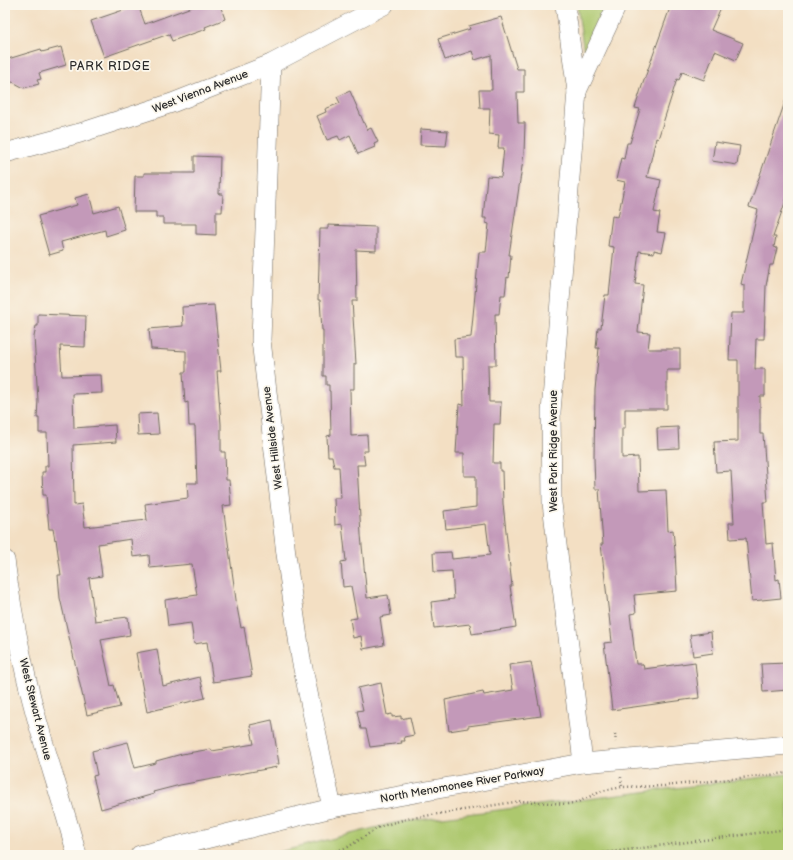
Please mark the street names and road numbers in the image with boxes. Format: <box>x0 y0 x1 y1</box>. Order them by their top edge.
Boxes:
street label: West Vienna Avenue <box>150 67 250 116</box>
street label: West Hillside Avenue <box>260 385 285 490</box>
street label: West Park Ridge Avenue <box>547 389 560 512</box>
street label: West Stewart Avenue <box>17 657 55 762</box>
street label: North Menomonee River Parkway <box>379 764 545 805</box>

